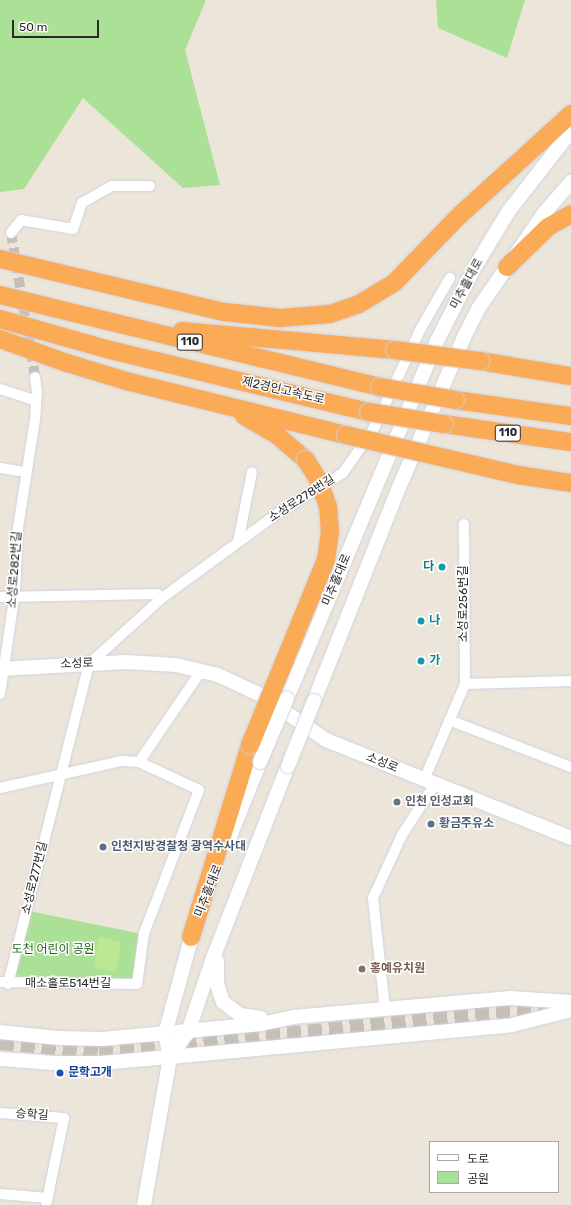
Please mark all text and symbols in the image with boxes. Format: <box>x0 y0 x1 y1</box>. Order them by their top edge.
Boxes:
scale bar <box>14 12 101 38</box>
text: 50 m <box>19 20 47 34</box>
street label: 미추홀대로 <box>448 256 486 312</box>
road number: 110 <box>176 333 204 351</box>
street label: 제2경인고속도로 <box>240 375 326 407</box>
road number: 110 <box>494 424 522 442</box>
street label: 소성로278번길 <box>266 472 338 526</box>
street label: 소성로282번길 <box>5 531 25 609</box>
street label: 미추홀대로 <box>320 552 354 608</box>
place label: 다 <box>423 560 434 574</box>
marker: 다 <box>437 562 447 572</box>
street label: 소성로256번길 <box>457 566 471 642</box>
place label: 나 <box>429 614 440 628</box>
marker: 나 <box>416 616 426 626</box>
place label: 가 <box>429 654 440 668</box>
street label: 소성로 <box>60 656 94 672</box>
marker: 가 <box>416 656 426 666</box>
street label: 소성로 <box>364 750 400 776</box>
place label: 인천 인성교회 <box>405 795 474 809</box>
marker: 인천 인성교회 <box>392 797 402 807</box>
place label: 황금주유소 <box>439 817 494 831</box>
marker: 황금주유소 <box>426 819 436 829</box>
street label: 소성로277번길 <box>19 840 51 916</box>
place label: 인천지방경찰청 광역수사대 <box>111 840 246 854</box>
marker: 인천지방경찰청 광역수사대 <box>98 842 108 852</box>
street label: 미추홀대로 <box>192 863 226 919</box>
park label: 도천 어린이 공원 <box>11 943 95 957</box>
place label: 홍예유치원 <box>370 962 425 976</box>
marker: 홍예유치원 <box>357 964 367 974</box>
street label: 매소홀로514번길 <box>25 977 111 991</box>
place label: 문학고개 <box>68 1066 112 1080</box>
marker: 문학고개 <box>55 1068 65 1078</box>
street label: 승학길 <box>15 1107 49 1123</box>
legend <box>429 1141 559 1193</box>
text: 도로 <box>467 1152 489 1166</box>
text: 공원 <box>467 1172 489 1186</box>

